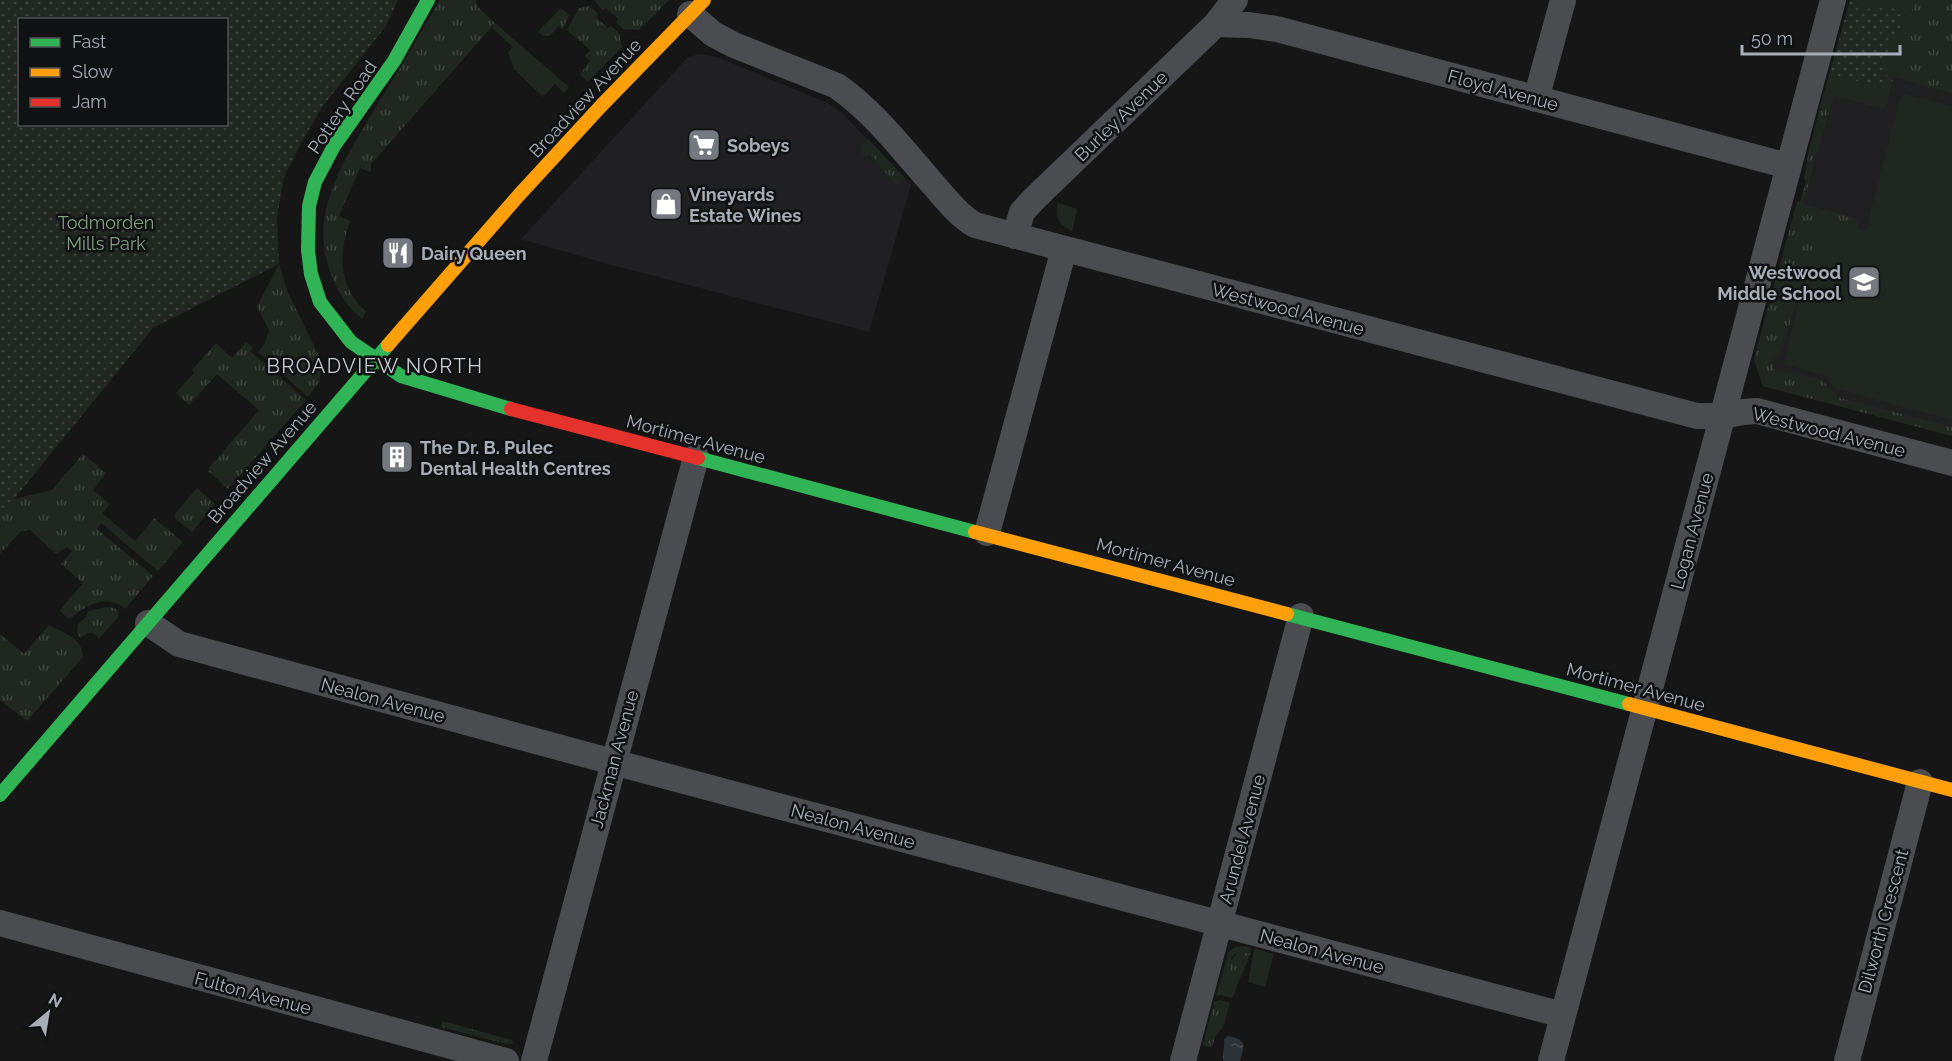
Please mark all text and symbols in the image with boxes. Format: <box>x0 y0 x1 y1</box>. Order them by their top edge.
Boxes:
legend <box>18 18 228 126</box>
scale bar <box>1742 18 1900 56</box>
text: 50 m <box>1751 28 1793 49</box>
text: Fast <box>72 31 106 52</box>
street label: Broadview Avenue <box>524 34 646 162</box>
street label: Pottery Road <box>303 57 381 157</box>
text: Slow <box>72 61 113 82</box>
street label: Floyd Avenue <box>1445 65 1561 115</box>
street label: Burley Avenue <box>1070 66 1172 165</box>
text: Jam <box>72 91 107 112</box>
supermarket icon: Sobeys <box>686 127 722 163</box>
place label: Sobeys <box>727 135 789 156</box>
place label: Vineyards Estate Wines <box>689 184 801 226</box>
shop icon: Vineyards Estate Wines <box>648 186 684 222</box>
park label: Todmorden Mills Park <box>58 212 154 254</box>
restaurant icon: Dairy Queen <box>380 235 416 271</box>
place label: Dairy Queen <box>421 243 527 264</box>
place label: Westwood Middle School <box>1717 262 1841 304</box>
school or university icon: Westwood Middle School <box>1846 264 1882 300</box>
street label: Westwood Avenue <box>1209 279 1367 340</box>
district label: BROADVIEW NORTH <box>266 354 484 378</box>
street label: Broadview Avenue <box>203 396 321 527</box>
street label: Westwood Avenue <box>1750 403 1908 461</box>
street label: Mortimer Avenue <box>624 410 768 468</box>
place label: The Dr. B. Pulec Dental Health Centres <box>420 437 611 479</box>
building icon: The Dr. B. Pulec Dental Health Centres <box>379 439 415 475</box>
street label: Logan Avenue <box>1666 470 1718 591</box>
street label: Mortimer Avenue <box>1094 533 1238 591</box>
street label: Mortimer Avenue <box>1564 658 1708 716</box>
street label: Nealon Avenue <box>319 673 448 727</box>
street label: Jackman Avenue <box>586 687 643 830</box>
street label: Arundel Avenue <box>1215 772 1269 906</box>
street label: Nealon Avenue <box>789 799 918 853</box>
street label: Dilworth Crescent <box>1854 847 1912 995</box>
street label: Nealon Avenue <box>1258 924 1387 978</box>
street label: Fulton Avenue <box>192 967 314 1019</box>
north arrow <box>18 983 78 1043</box>
text: N <box>45 989 65 1012</box>

